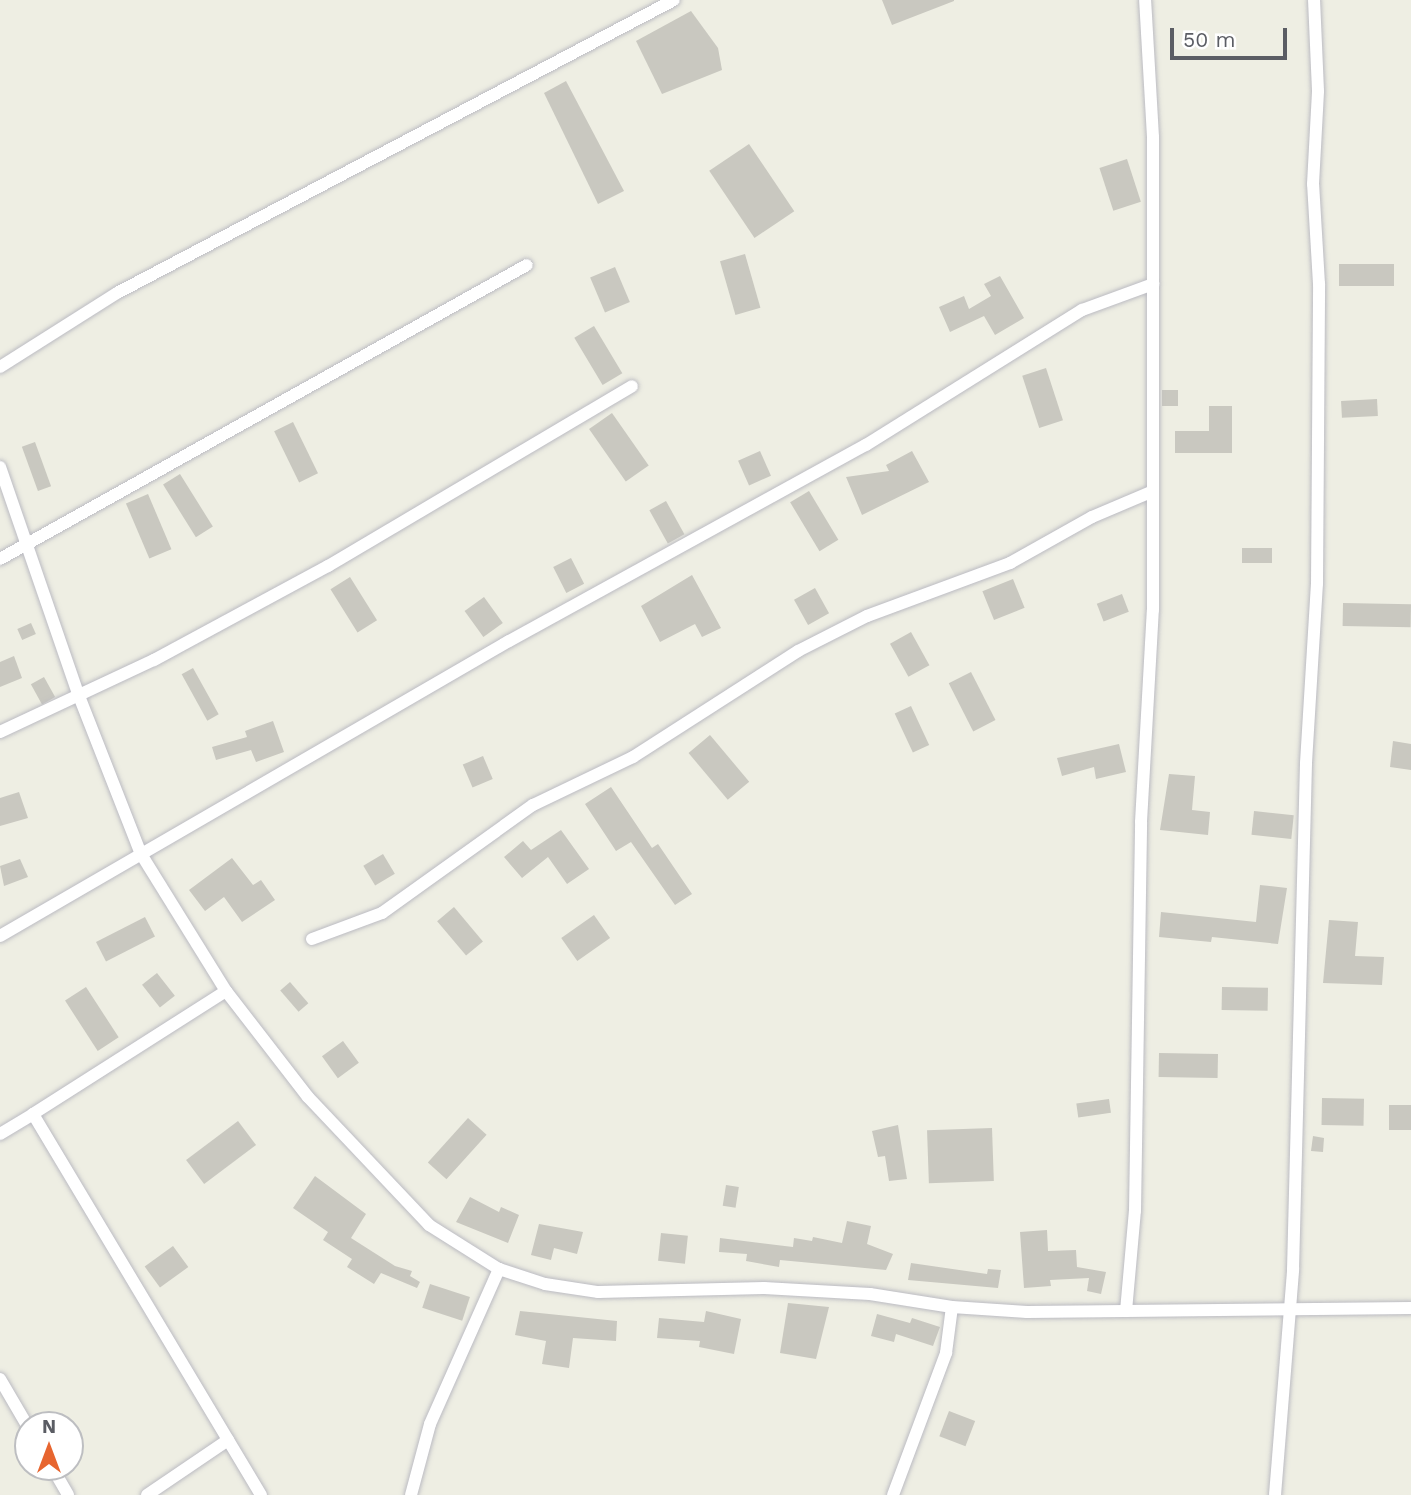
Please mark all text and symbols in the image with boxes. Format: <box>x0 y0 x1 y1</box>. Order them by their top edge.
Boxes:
scale bar <box>1173 14 1290 58</box>
text: 50 m <box>1183 27 1235 52</box>
north arrow <box>14 1411 84 1481</box>
text: N <box>42 1415 56 1438</box>

